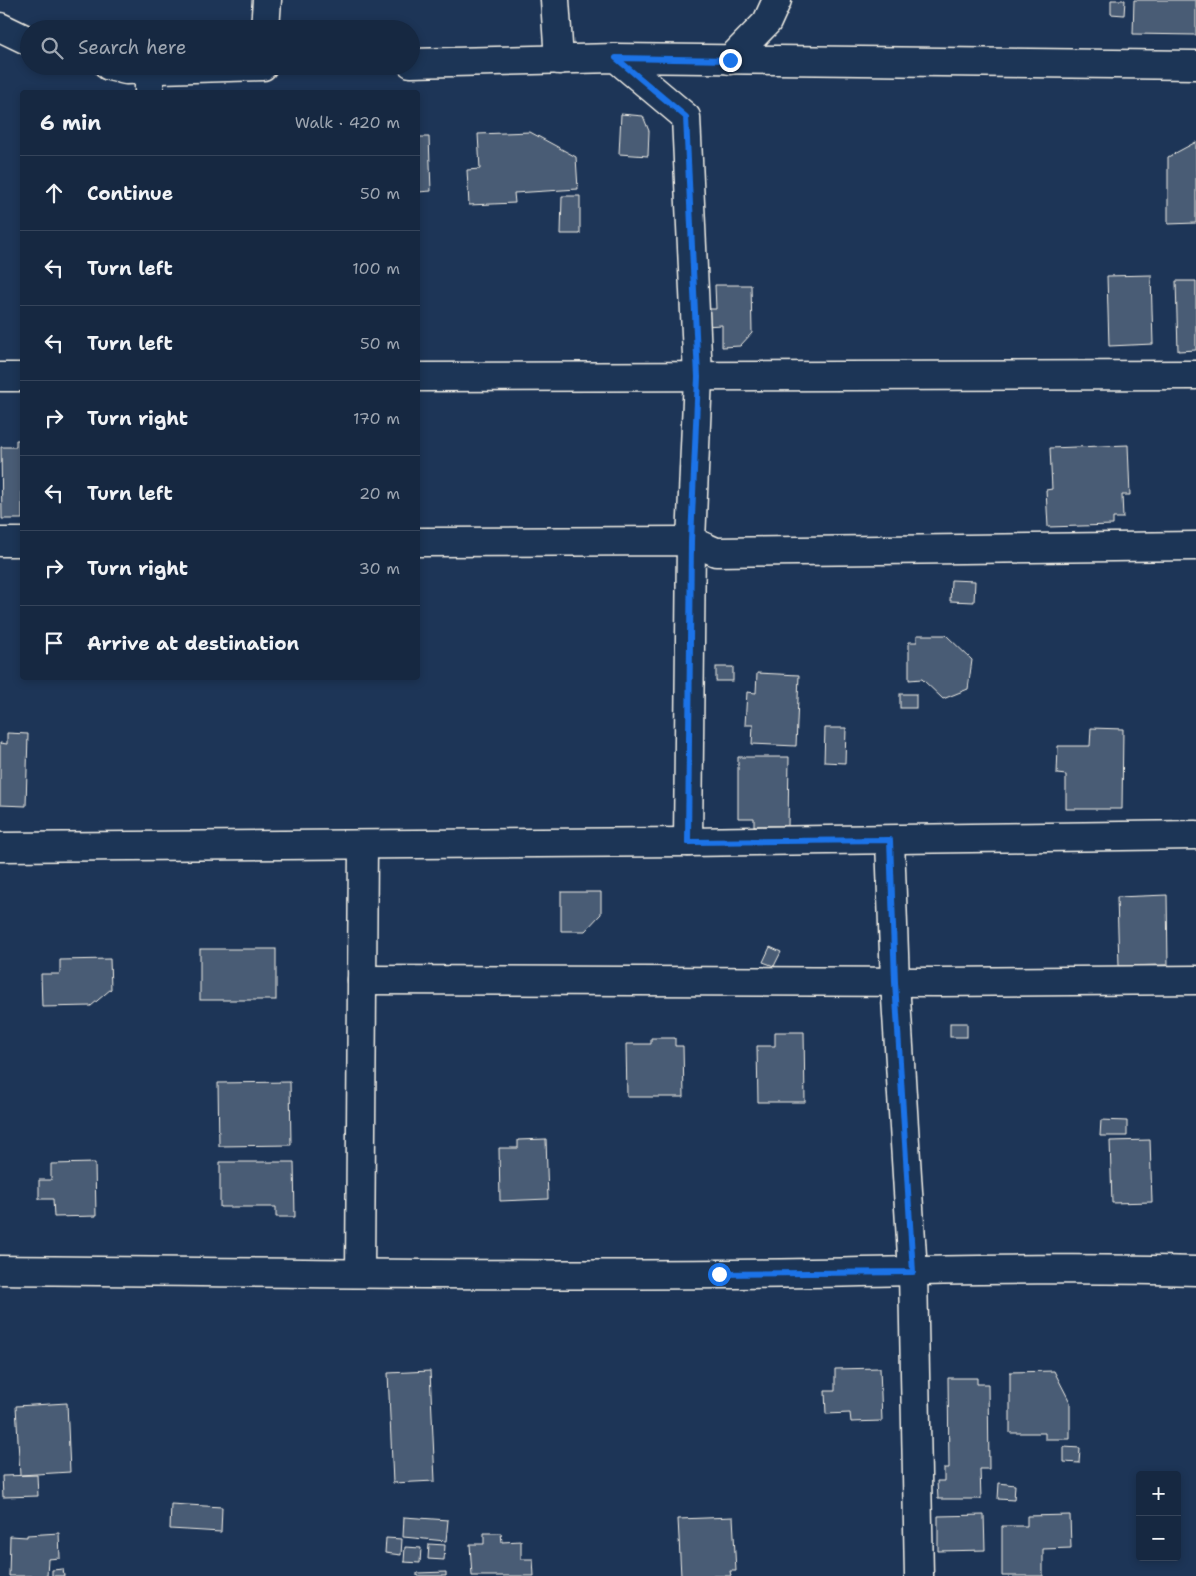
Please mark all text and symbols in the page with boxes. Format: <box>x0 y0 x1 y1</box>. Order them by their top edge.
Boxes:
search box <box>20 20 420 75</box>
icon: search <box>38 34 66 62</box>
text: Search here <box>78 35 187 60</box>
route end <box>719 49 742 72</box>
text: 6 min <box>40 109 101 137</box>
text: Walk · 420 m <box>295 112 400 133</box>
icon: ahead <box>40 179 68 207</box>
text: Continue <box>87 181 173 206</box>
text: 50 m <box>360 183 400 204</box>
icon: left <box>40 254 68 282</box>
text: Turn left <box>87 256 173 281</box>
text: 100 m <box>352 258 400 279</box>
icon: left <box>40 329 68 357</box>
text: Turn left <box>87 331 173 356</box>
text: 50 m <box>360 333 400 354</box>
icon: right <box>40 404 68 432</box>
text: Turn right <box>87 406 188 431</box>
text: 170 m <box>353 408 400 429</box>
icon: left <box>40 479 68 507</box>
text: Turn left <box>87 481 173 506</box>
text: 20 m <box>359 483 400 504</box>
icon: right <box>40 554 68 582</box>
text: Turn right <box>87 556 188 581</box>
text: 30 m <box>359 558 400 579</box>
icon: arrive <box>40 629 68 657</box>
text: Arrive at destination <box>87 631 299 656</box>
route start <box>708 1263 731 1286</box>
map controls <box>1136 1471 1181 1561</box>
button: + <box>1136 1471 1181 1516</box>
button: − <box>1136 1516 1181 1561</box>

